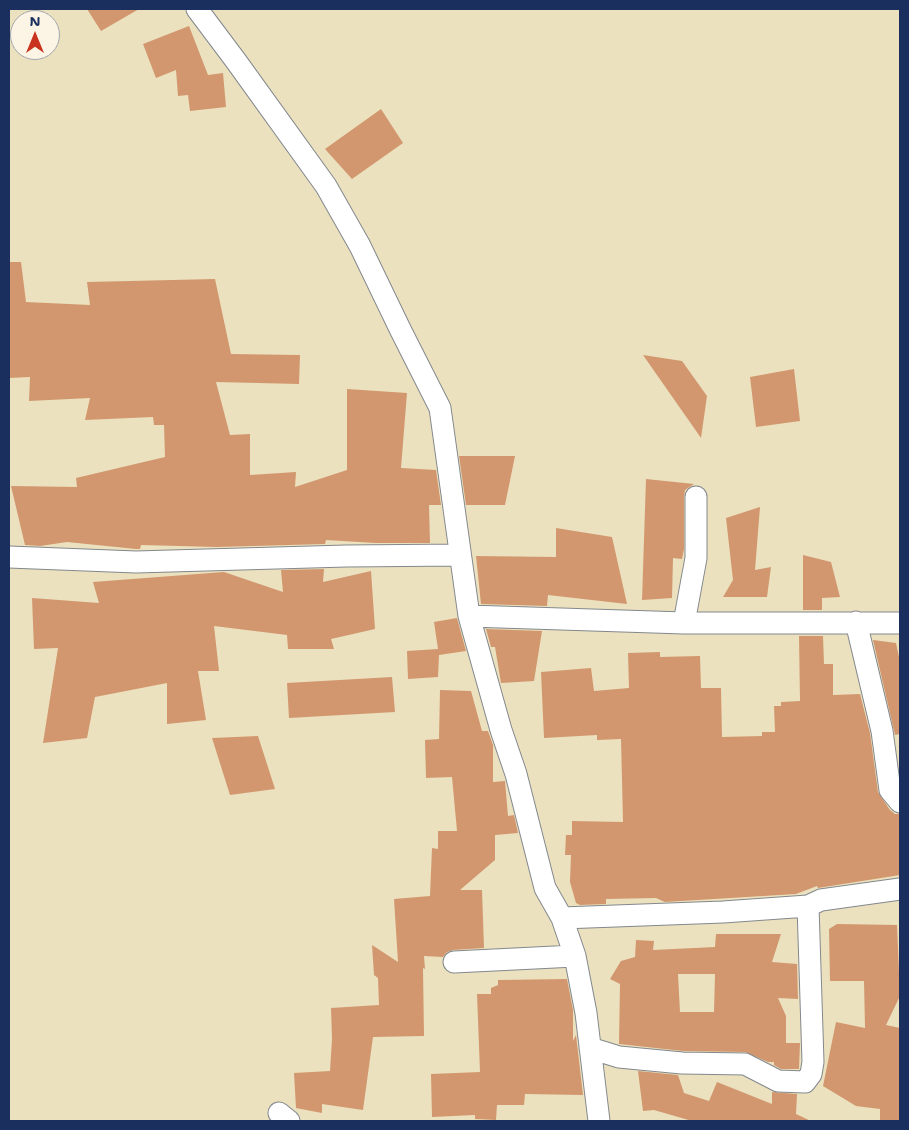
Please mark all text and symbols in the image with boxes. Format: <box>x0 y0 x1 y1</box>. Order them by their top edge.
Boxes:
north arrow <box>10 10 60 60</box>
text: N <box>29 12 41 30</box>

